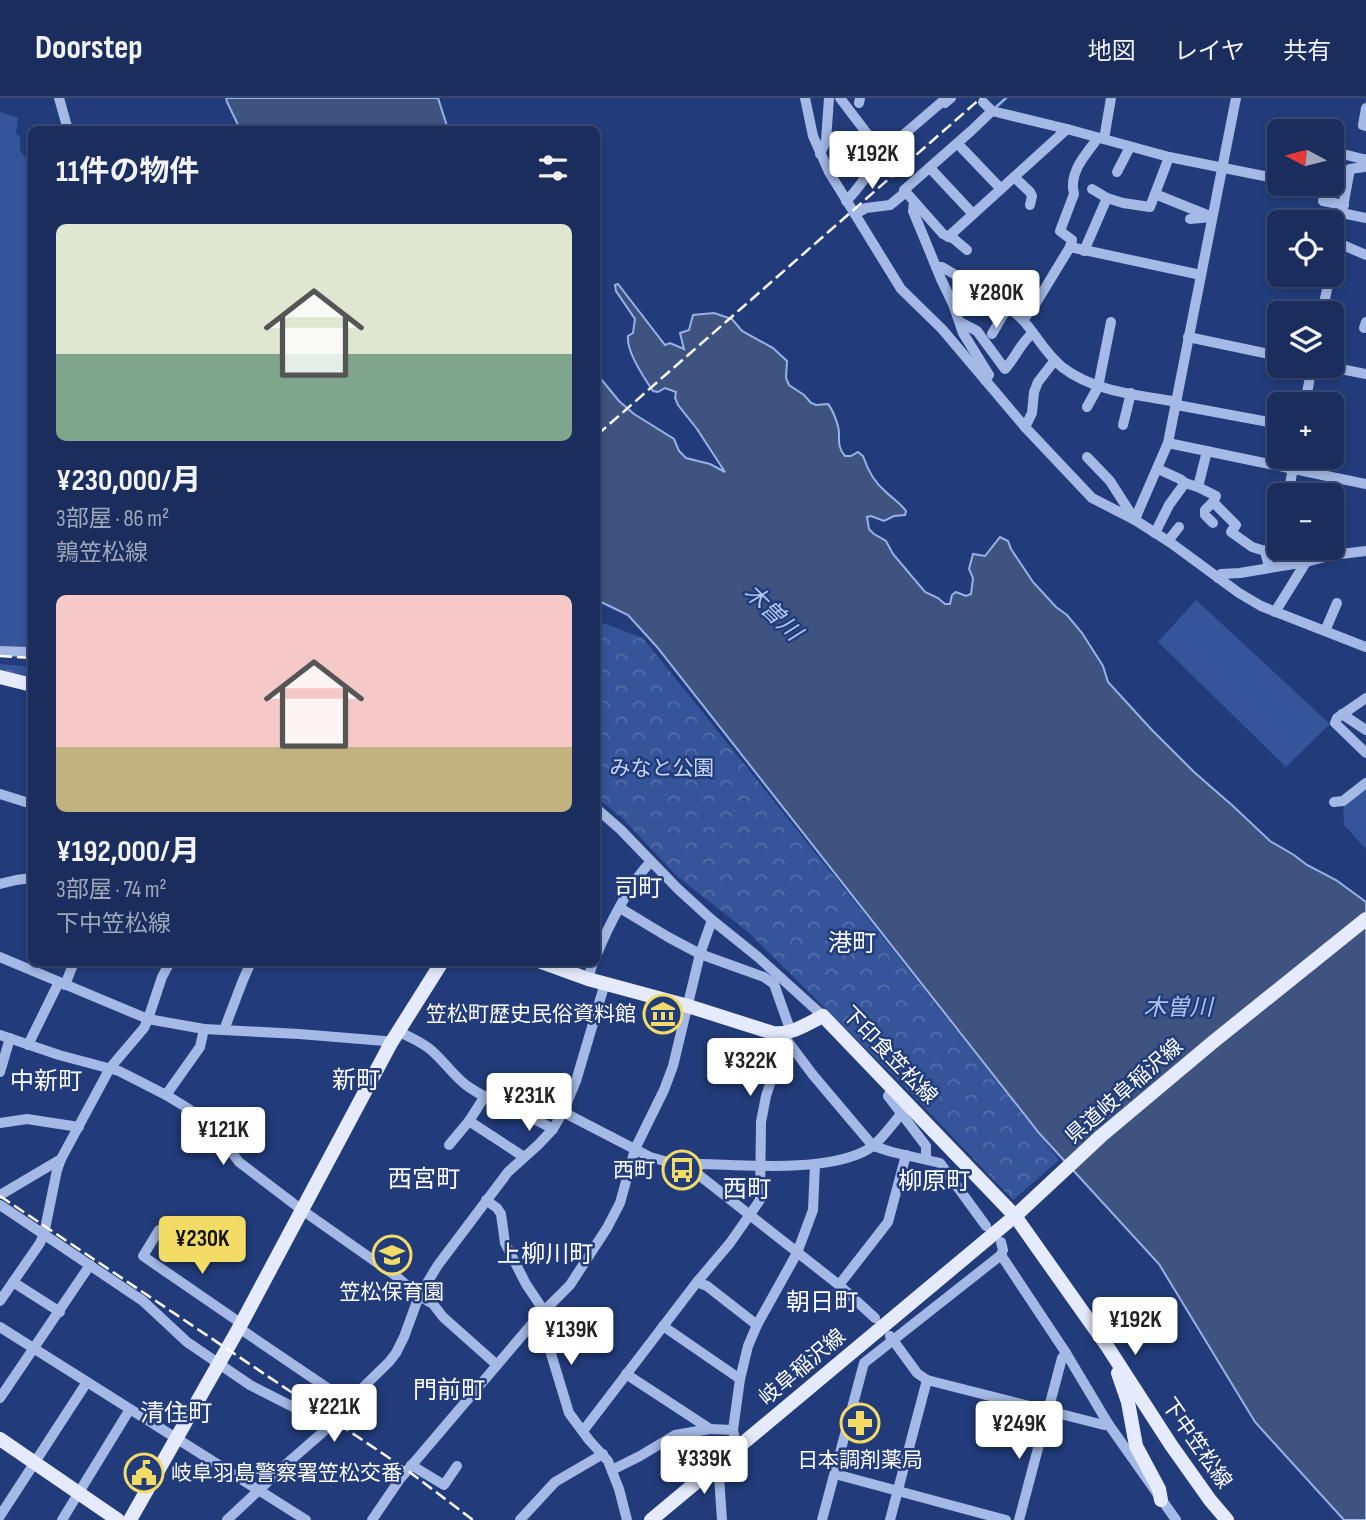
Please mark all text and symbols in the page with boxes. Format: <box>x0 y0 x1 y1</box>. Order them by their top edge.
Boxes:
text: Doorstep <box>35 28 143 68</box>
text: 地図 <box>1088 37 1136 66</box>
text: レイヤ <box>1174 37 1245 66</box>
text: 共有 <box>1283 37 1331 66</box>
north arrow <box>1267 119 1344 196</box>
map controls <box>1267 119 1344 560</box>
pin: ¥192K <box>823 132 921 191</box>
text: ¥192K <box>845 140 899 168</box>
icon: filters <box>534 149 572 187</box>
text: 11件の物件 <box>56 154 200 190</box>
button: locate <box>1267 210 1344 287</box>
icon: home <box>251 270 377 396</box>
pin: ¥280K <box>947 271 1045 330</box>
text: ¥280K <box>968 279 1024 307</box>
button: layers <box>1267 301 1344 378</box>
button: + <box>1267 392 1344 469</box>
text: ¥230,000/月 <box>56 463 201 499</box>
button: − <box>1267 483 1344 560</box>
text: 3部屋 · 86 m² <box>56 505 169 533</box>
text: 鶉笠松線 <box>56 539 148 567</box>
water label: 木曽川 <box>738 579 809 649</box>
icon: home <box>251 641 377 767</box>
park label: みなと公園 <box>610 756 715 781</box>
text: ¥192,000/月 <box>56 834 200 870</box>
district label: 司町 <box>614 874 662 903</box>
text: 3部屋 · 74 m² <box>56 876 167 904</box>
text: 下中笠松線 <box>56 910 171 938</box>
district label: 港町 <box>828 929 876 958</box>
museum icon: 笠松町歴史民俗資料館 <box>642 993 684 1035</box>
water label: 木曽川 <box>1144 994 1216 1022</box>
street label: 下印食笠松線 <box>837 1001 942 1109</box>
place label: 笠松町歴史民俗資料館 <box>426 1002 636 1027</box>
street label: 県道岐阜稲沢線 <box>1061 1034 1188 1149</box>
pin: ¥322K <box>701 1038 799 1098</box>
text: ¥322K <box>723 1047 777 1075</box>
district label: 新町 <box>332 1066 380 1095</box>
district label: 中新町 <box>10 1067 82 1096</box>
pin: ¥231K <box>480 1074 578 1133</box>
text: ¥231K <box>503 1082 555 1110</box>
pin: ¥121K <box>174 1108 272 1167</box>
text: ¥121K <box>197 1116 249 1144</box>
bus stop icon: 西町 <box>661 1149 703 1191</box>
place label: 西町 <box>613 1158 655 1183</box>
district label: 西宮町 <box>388 1165 460 1194</box>
district label: 柳原町 <box>898 1167 970 1196</box>
district label: 西町 <box>723 1175 771 1204</box>
pin: ¥230K <box>153 1216 251 1276</box>
text: ¥230K <box>175 1225 229 1253</box>
school or university icon: 笠松保育園 <box>371 1234 413 1276</box>
district label: 上柳川町 <box>497 1240 593 1269</box>
place label: 笠松保育園 <box>340 1280 445 1305</box>
district label: 朝日町 <box>786 1288 858 1317</box>
pin: ¥192K <box>1086 1298 1184 1357</box>
text: ¥192K <box>1108 1306 1162 1334</box>
pin: ¥139K <box>522 1308 620 1367</box>
text: ¥139K <box>544 1316 598 1344</box>
street label: 岐阜稲沢線 <box>754 1324 851 1411</box>
district label: 門前町 <box>413 1376 485 1405</box>
pin: ¥221K <box>285 1384 383 1444</box>
text: ¥221K <box>308 1393 360 1421</box>
street label: 下中笠松線 <box>1156 1393 1237 1493</box>
district label: 清住町 <box>140 1399 212 1428</box>
pharmacy icon: 日本調剤薬局 <box>839 1402 881 1444</box>
pin: ¥249K <box>970 1402 1068 1461</box>
text: ¥249K <box>992 1410 1046 1438</box>
pin: ¥339K <box>655 1436 753 1496</box>
text: ¥339K <box>677 1445 731 1473</box>
place label: 日本調剤薬局 <box>797 1448 923 1473</box>
public building icon: 岐阜羽島警察署笠松交番 <box>123 1452 165 1494</box>
place label: 岐阜羽島警察署笠松交番 <box>171 1461 402 1486</box>

